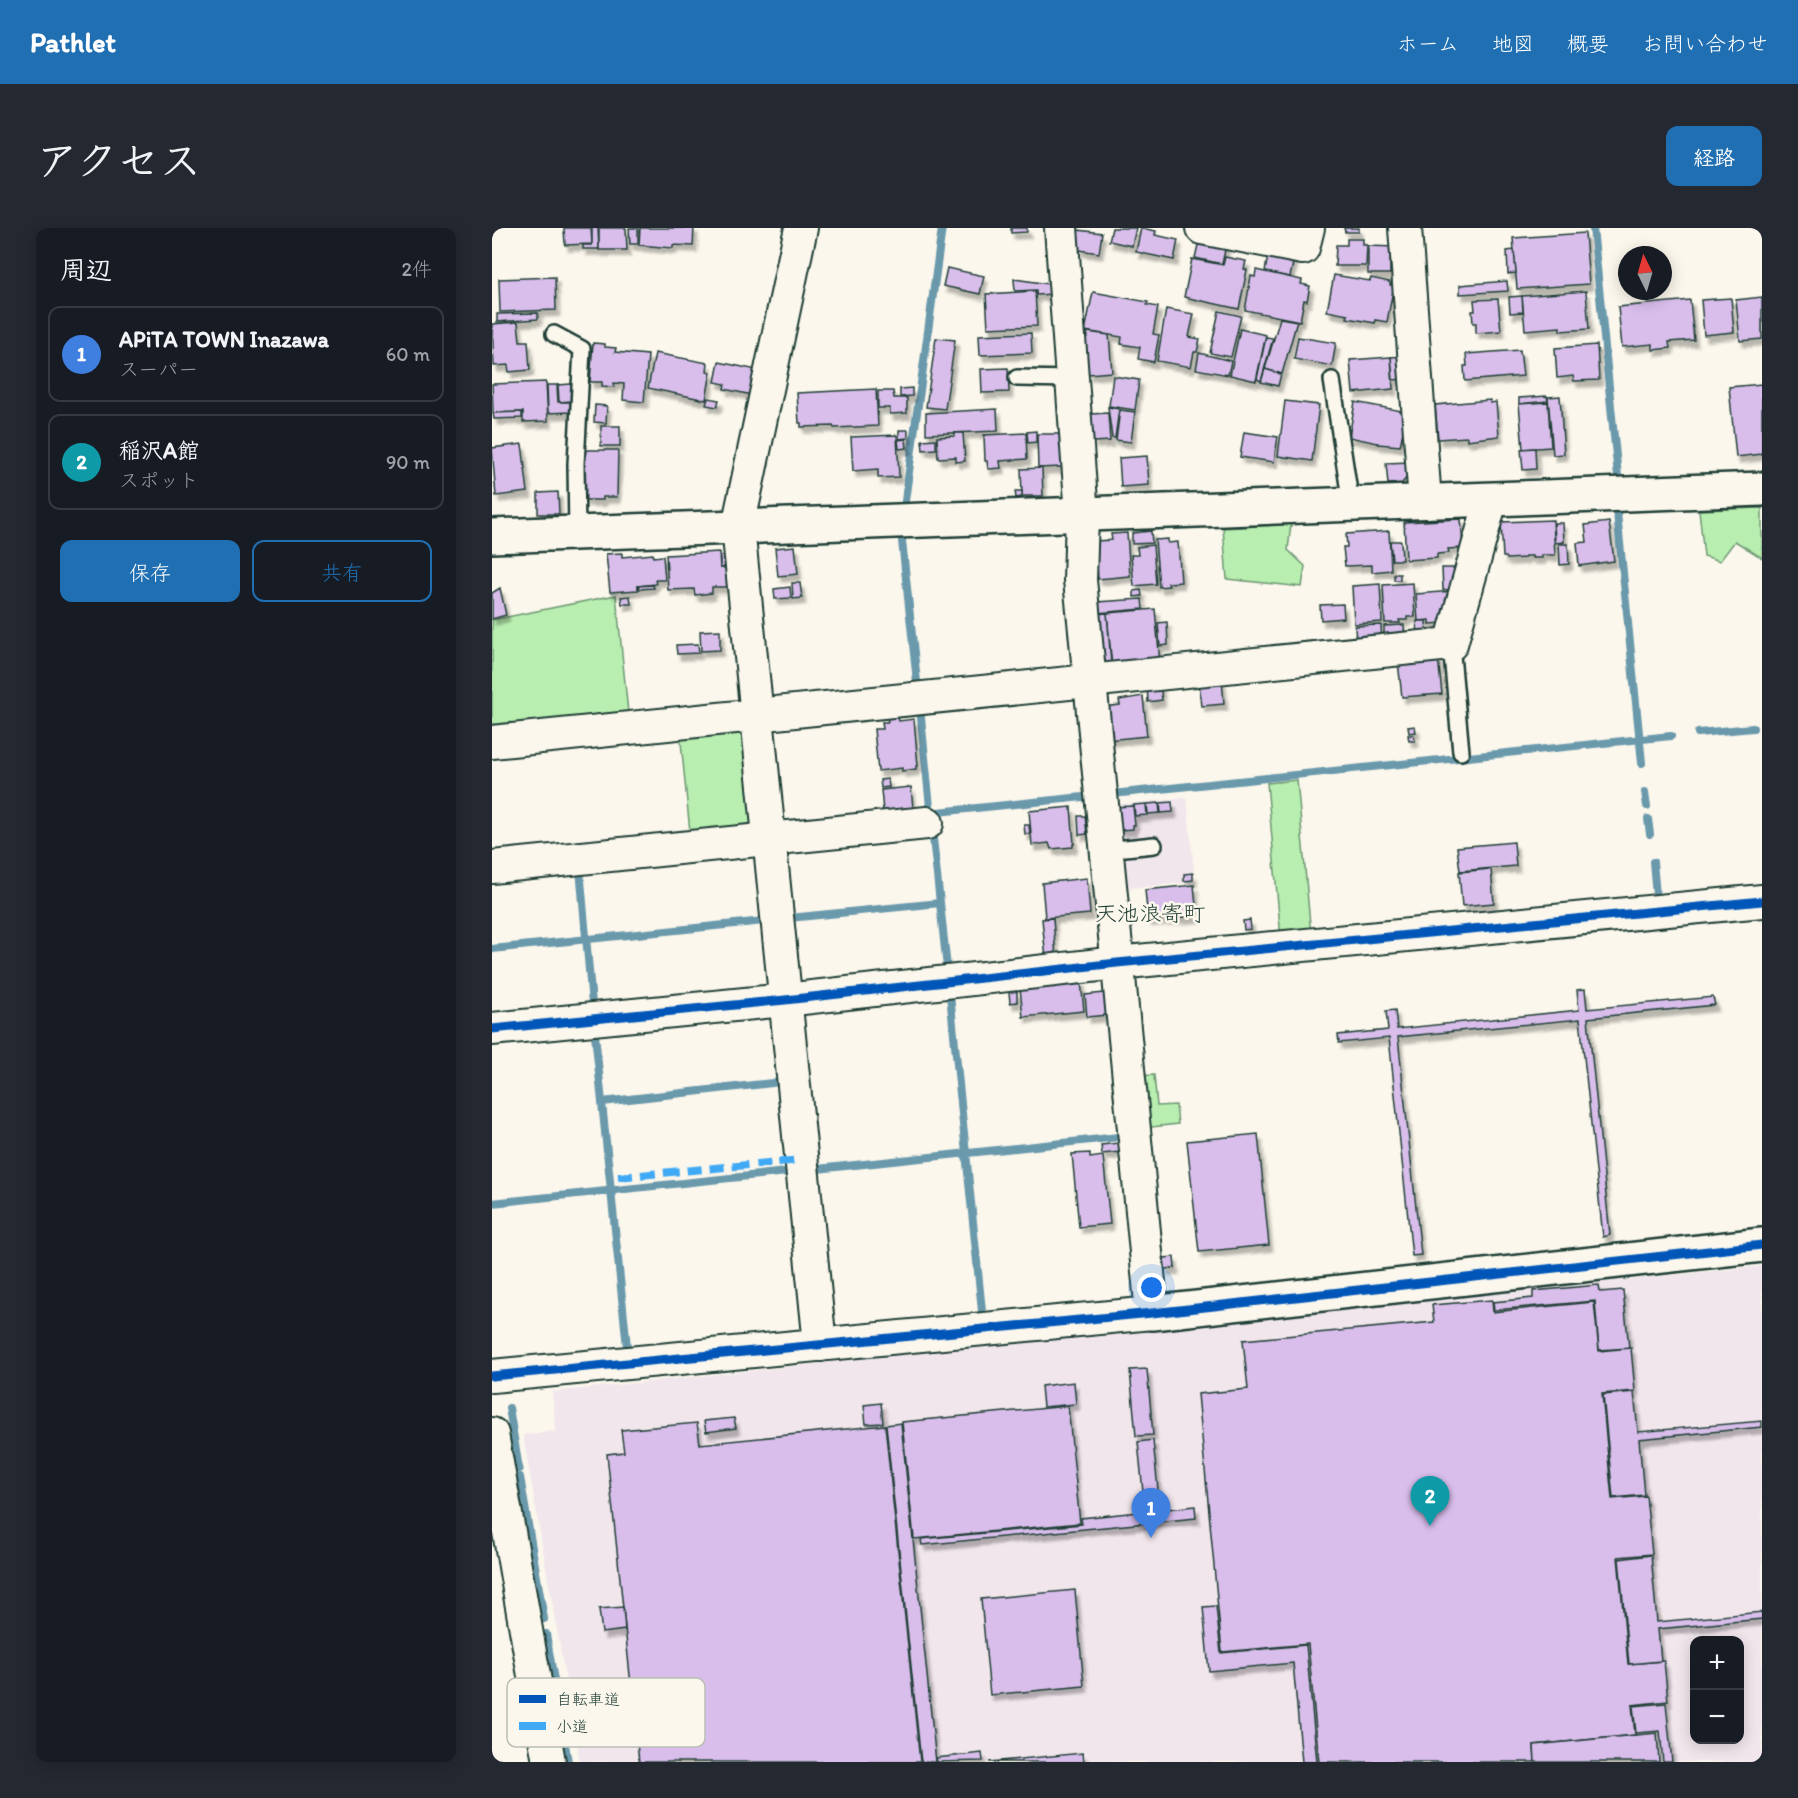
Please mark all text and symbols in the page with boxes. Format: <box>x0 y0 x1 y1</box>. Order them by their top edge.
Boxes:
text: Pathlet <box>30 25 116 59</box>
text: ホーム <box>1397 31 1459 56</box>
text: 地図 <box>1492 31 1534 56</box>
text: 概要 <box>1567 31 1609 56</box>
text: お問い合わせ <box>1642 31 1768 56</box>
button: 経路 <box>1666 126 1762 186</box>
text: アクセス <box>36 135 201 186</box>
north arrow <box>1618 246 1672 300</box>
text: 周辺 <box>60 254 112 286</box>
text: 2件 <box>401 257 432 281</box>
text: APiTA TOWN Inazawa <box>119 326 329 353</box>
text: 1 <box>77 342 86 366</box>
text: 60 m <box>386 342 430 366</box>
text: スーパー <box>119 357 198 381</box>
text: 稲沢A館 <box>119 437 199 464</box>
text: 2 <box>76 450 87 474</box>
text: 90 m <box>386 450 430 474</box>
text: スポット <box>119 468 199 492</box>
button: 保存 <box>60 540 240 602</box>
button: 共有 <box>252 540 432 602</box>
district label: 天池浪寄町 <box>1095 900 1205 927</box>
your location <box>1137 1273 1166 1302</box>
pin: 2 <box>1410 1476 1450 1526</box>
pin: 1 <box>1132 1488 1170 1538</box>
map controls <box>1690 1636 1744 1744</box>
button: + <box>1690 1636 1744 1690</box>
legend <box>507 1678 705 1747</box>
text: 自転車道 <box>556 1690 620 1709</box>
button: − <box>1690 1690 1744 1744</box>
text: 小道 <box>556 1717 588 1736</box>

